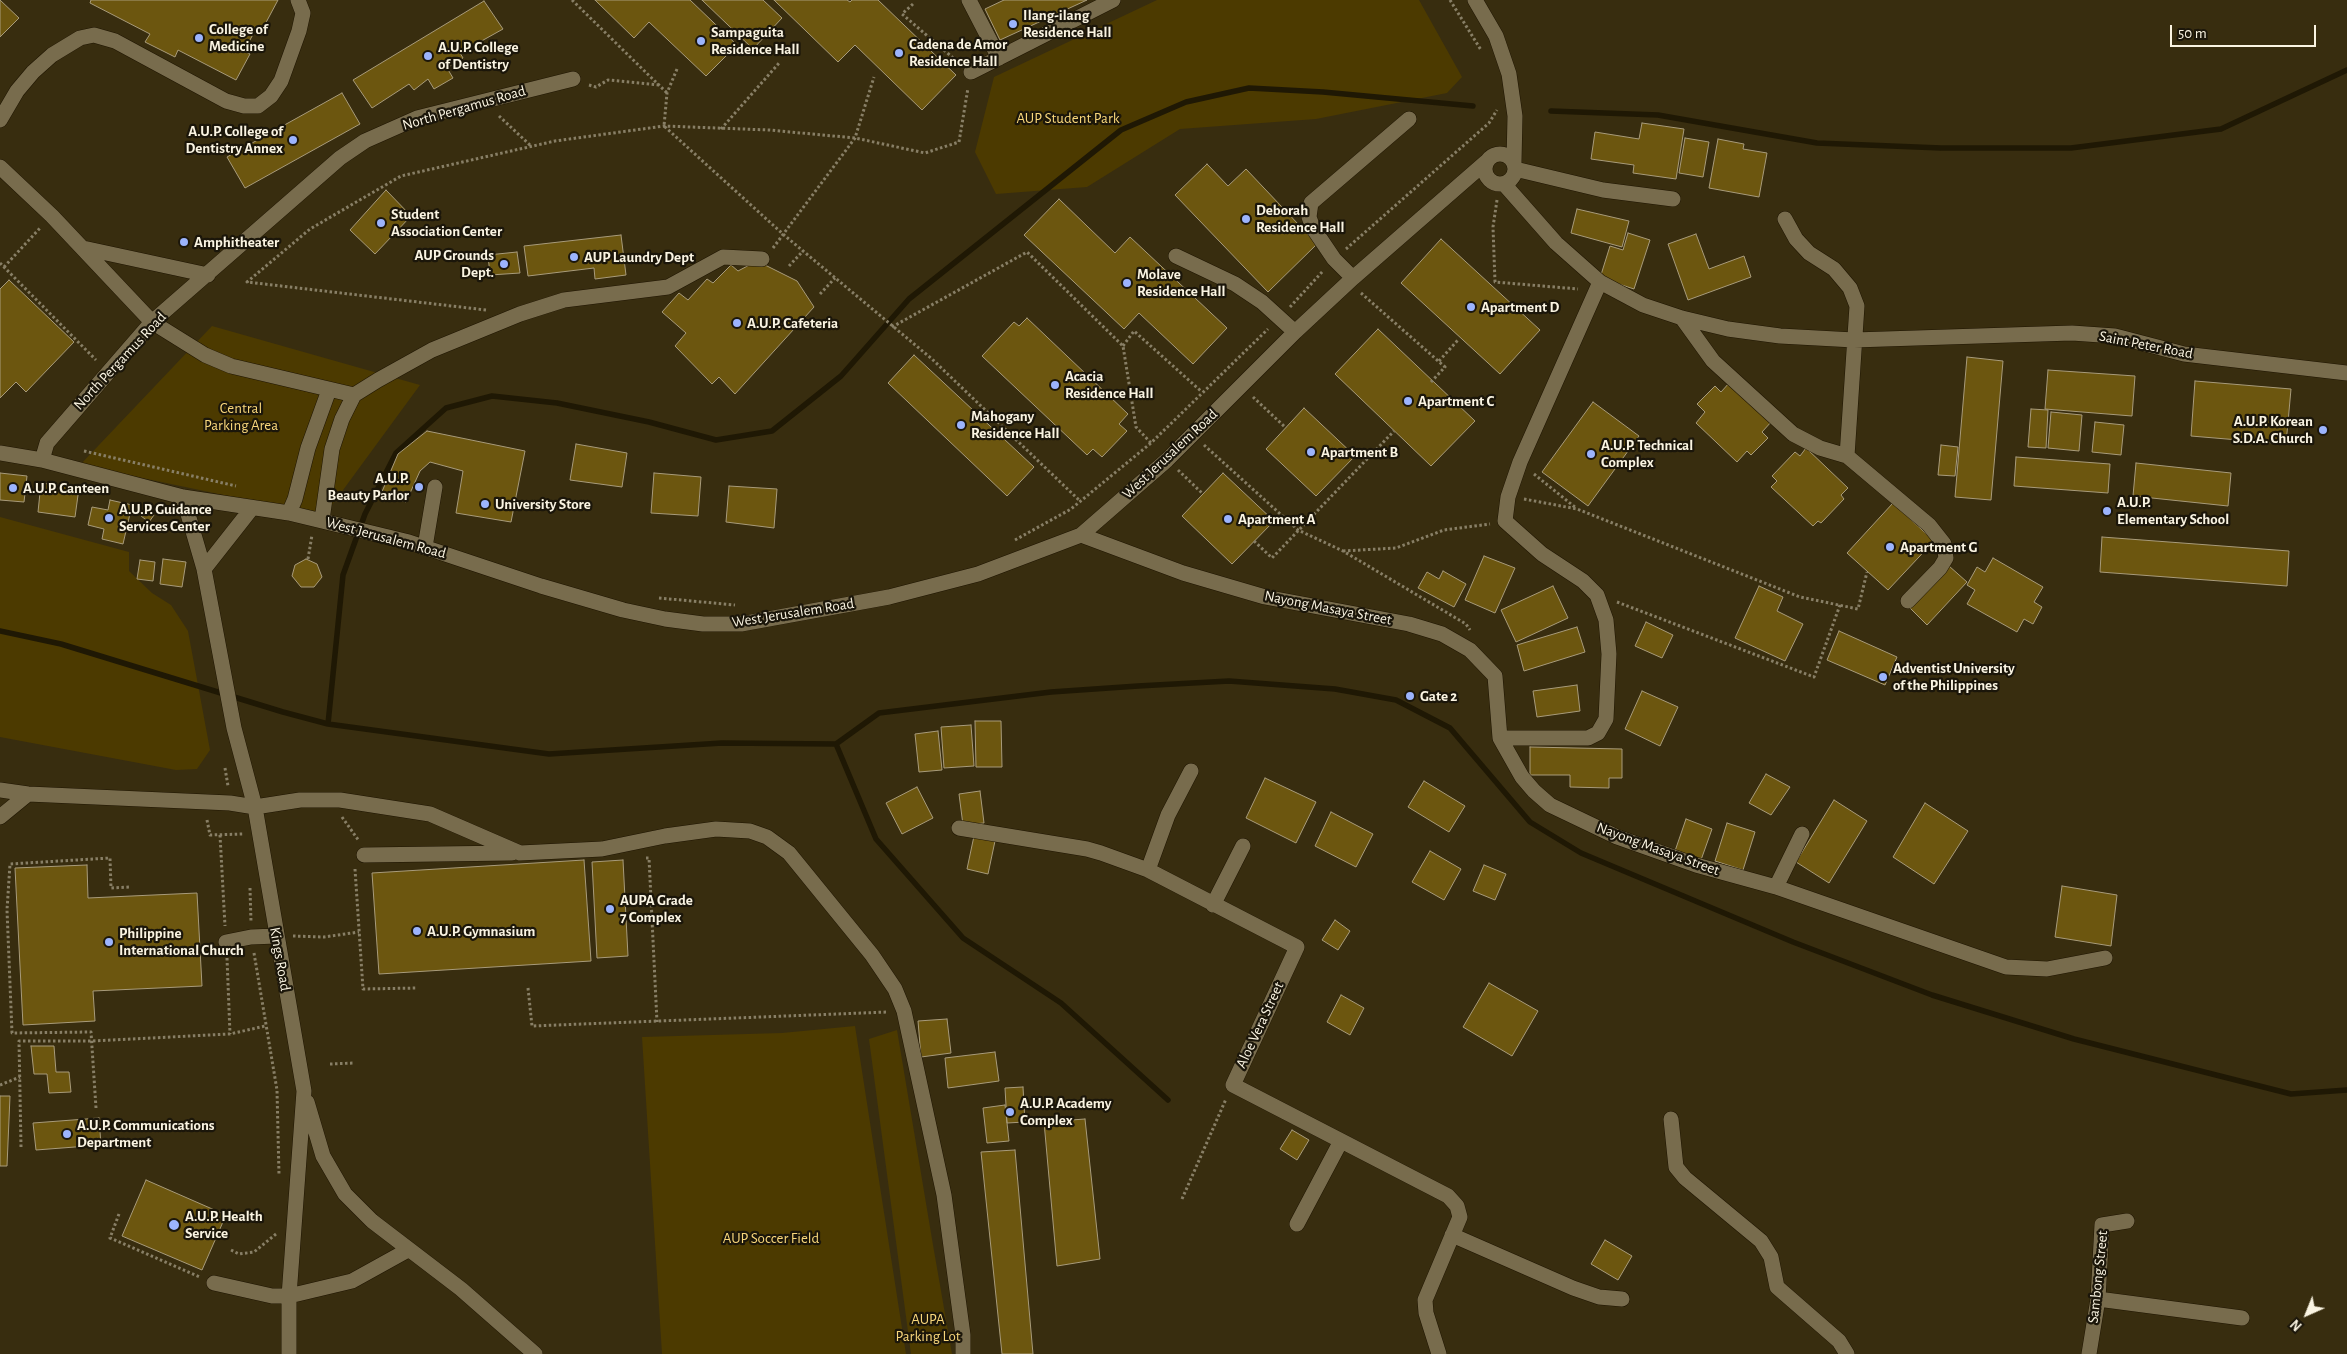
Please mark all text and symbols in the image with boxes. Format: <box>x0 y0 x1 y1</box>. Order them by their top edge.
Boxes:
place label: Ilang-ilang Residence Hall <box>1023 6 1111 41</box>
scale bar <box>2172 15 2318 47</box>
marker: Ilang-ilang Residence Hall <box>1007 18 1019 30</box>
place label: College of Medicine <box>209 20 268 55</box>
place label: Sampaguita Residence Hall <box>711 23 799 58</box>
text: 50 m <box>2178 26 2207 41</box>
marker: College of Medicine <box>193 32 205 44</box>
marker: Sampaguita Residence Hall <box>695 35 707 47</box>
place label: Cadena de Amor Residence Hall <box>909 35 1007 70</box>
place label: A.U.P. College of Dentistry <box>438 38 518 73</box>
marker: Cadena de Amor Residence Hall <box>893 47 905 59</box>
marker: A.U.P. College of Dentistry <box>422 50 434 62</box>
street label: North Pergamus Road <box>400 82 528 134</box>
park label: AUP Student Park <box>1016 109 1120 127</box>
place label: A.U.P. College of Dentistry Annex <box>185 122 283 157</box>
marker: A.U.P. College of Dentistry Annex <box>287 134 299 146</box>
place label: Deborah Residence Hall <box>1256 201 1344 236</box>
place label: Student Association Center <box>391 205 502 240</box>
marker: Deborah Residence Hall <box>1240 213 1252 225</box>
marker: Student Association Center <box>375 217 387 229</box>
place label: Amphitheater <box>194 233 279 251</box>
marker: Amphitheater <box>178 236 190 248</box>
place label: AUP Grounds Dept. <box>415 246 494 281</box>
place label: AUP Laundry Dept <box>584 248 694 266</box>
marker: AUP Laundry Dept <box>568 251 580 263</box>
marker: AUP Grounds Dept. <box>498 258 510 270</box>
place label: Molave Residence Hall <box>1137 265 1225 300</box>
marker: Molave Residence Hall <box>1121 277 1133 289</box>
place label: Apartment D <box>1481 298 1559 316</box>
marker: Apartment D <box>1465 301 1477 313</box>
street label: North Pergamus Road <box>70 308 170 414</box>
place label: A.U.P. Cafeteria <box>747 314 838 332</box>
marker: A.U.P. Cafeteria <box>731 317 743 329</box>
street label: Saint Peter Road <box>2098 327 2194 363</box>
place label: Acacia Residence Hall <box>1065 367 1153 402</box>
marker: Acacia Residence Hall <box>1049 379 1061 391</box>
place label: Apartment C <box>1418 392 1494 410</box>
marker: Apartment C <box>1402 395 1414 407</box>
park label: Central Parking Area <box>204 399 278 434</box>
street label: West Jerusalem Road <box>1119 405 1221 503</box>
place label: Mahogany Residence Hall <box>971 407 1059 442</box>
place label: A.U.P. Korean S.D.A. Church <box>2233 412 2313 447</box>
marker: Mahogany Residence Hall <box>955 419 967 431</box>
marker: A.U.P. Korean S.D.A. Church <box>2317 424 2329 436</box>
place label: A.U.P. Technical Complex <box>1601 436 1693 471</box>
place label: Apartment B <box>1321 443 1398 461</box>
marker: Apartment B <box>1305 446 1317 458</box>
marker: A.U.P. Technical Complex <box>1585 448 1597 460</box>
place label: A.U.P. Beauty Parlor <box>328 469 409 504</box>
place label: A.U.P. Canteen <box>23 479 109 497</box>
marker: A.U.P. Beauty Parlor <box>413 481 425 493</box>
marker: A.U.P. Canteen <box>7 482 19 494</box>
place label: A.U.P. Elementary School <box>2117 493 2229 528</box>
place label: University Store <box>495 495 591 513</box>
marker: University Store <box>479 498 491 510</box>
place label: A.U.P. Guidance Services Center <box>119 500 212 535</box>
marker: A.U.P. Elementary School <box>2101 505 2113 517</box>
place label: Apartment A <box>1238 510 1315 528</box>
marker: A.U.P. Guidance Services Center <box>103 512 115 524</box>
street label: West Jerusalem Road <box>324 513 448 563</box>
marker: Apartment A <box>1222 513 1234 525</box>
place label: Apartment G <box>1900 538 1977 556</box>
marker: Apartment G <box>1884 541 1896 553</box>
street label: Nayong Masaya Street <box>1263 587 1393 629</box>
street label: West Jerusalem Road <box>731 594 855 632</box>
place label: Adventist University of the Philippines <box>1893 659 2015 694</box>
marker: Adventist University of the Philippines <box>1877 671 1889 683</box>
place label: Gate 2 <box>1420 687 1457 705</box>
marker: Gate 2 <box>1404 690 1416 702</box>
street label: Nayong Masaya Street <box>1594 818 1722 880</box>
place label: AUPA Grade 7 Complex <box>620 891 693 926</box>
marker: AUPA Grade 7 Complex <box>604 903 616 915</box>
place label: A.U.P. Gymnasium <box>427 922 535 940</box>
place label: Philippine International Church <box>119 924 244 959</box>
marker: A.U.P. Gymnasium <box>411 925 423 937</box>
street label: Kings Road <box>266 926 294 992</box>
marker: Philippine International Church <box>103 936 115 948</box>
street label: Aloe Vera Street <box>1232 979 1288 1071</box>
place label: A.U.P. Academy Complex <box>1020 1094 1111 1129</box>
marker: A.U.P. Academy Complex <box>1004 1106 1016 1118</box>
place label: A.U.P. Communications Department <box>77 1116 215 1151</box>
marker: A.U.P. Communications Department <box>61 1128 73 1140</box>
place label: A.U.P. Health Service <box>185 1207 263 1242</box>
marker: A.U.P. Health Service <box>167 1218 181 1232</box>
park label: AUP Soccer Field <box>723 1229 819 1247</box>
street label: Sambong Street <box>2084 1230 2112 1324</box>
north arrow <box>2282 1289 2332 1339</box>
park label: AUPA Parking Lot <box>895 1310 961 1345</box>
text: N <box>2288 1316 2305 1333</box>

